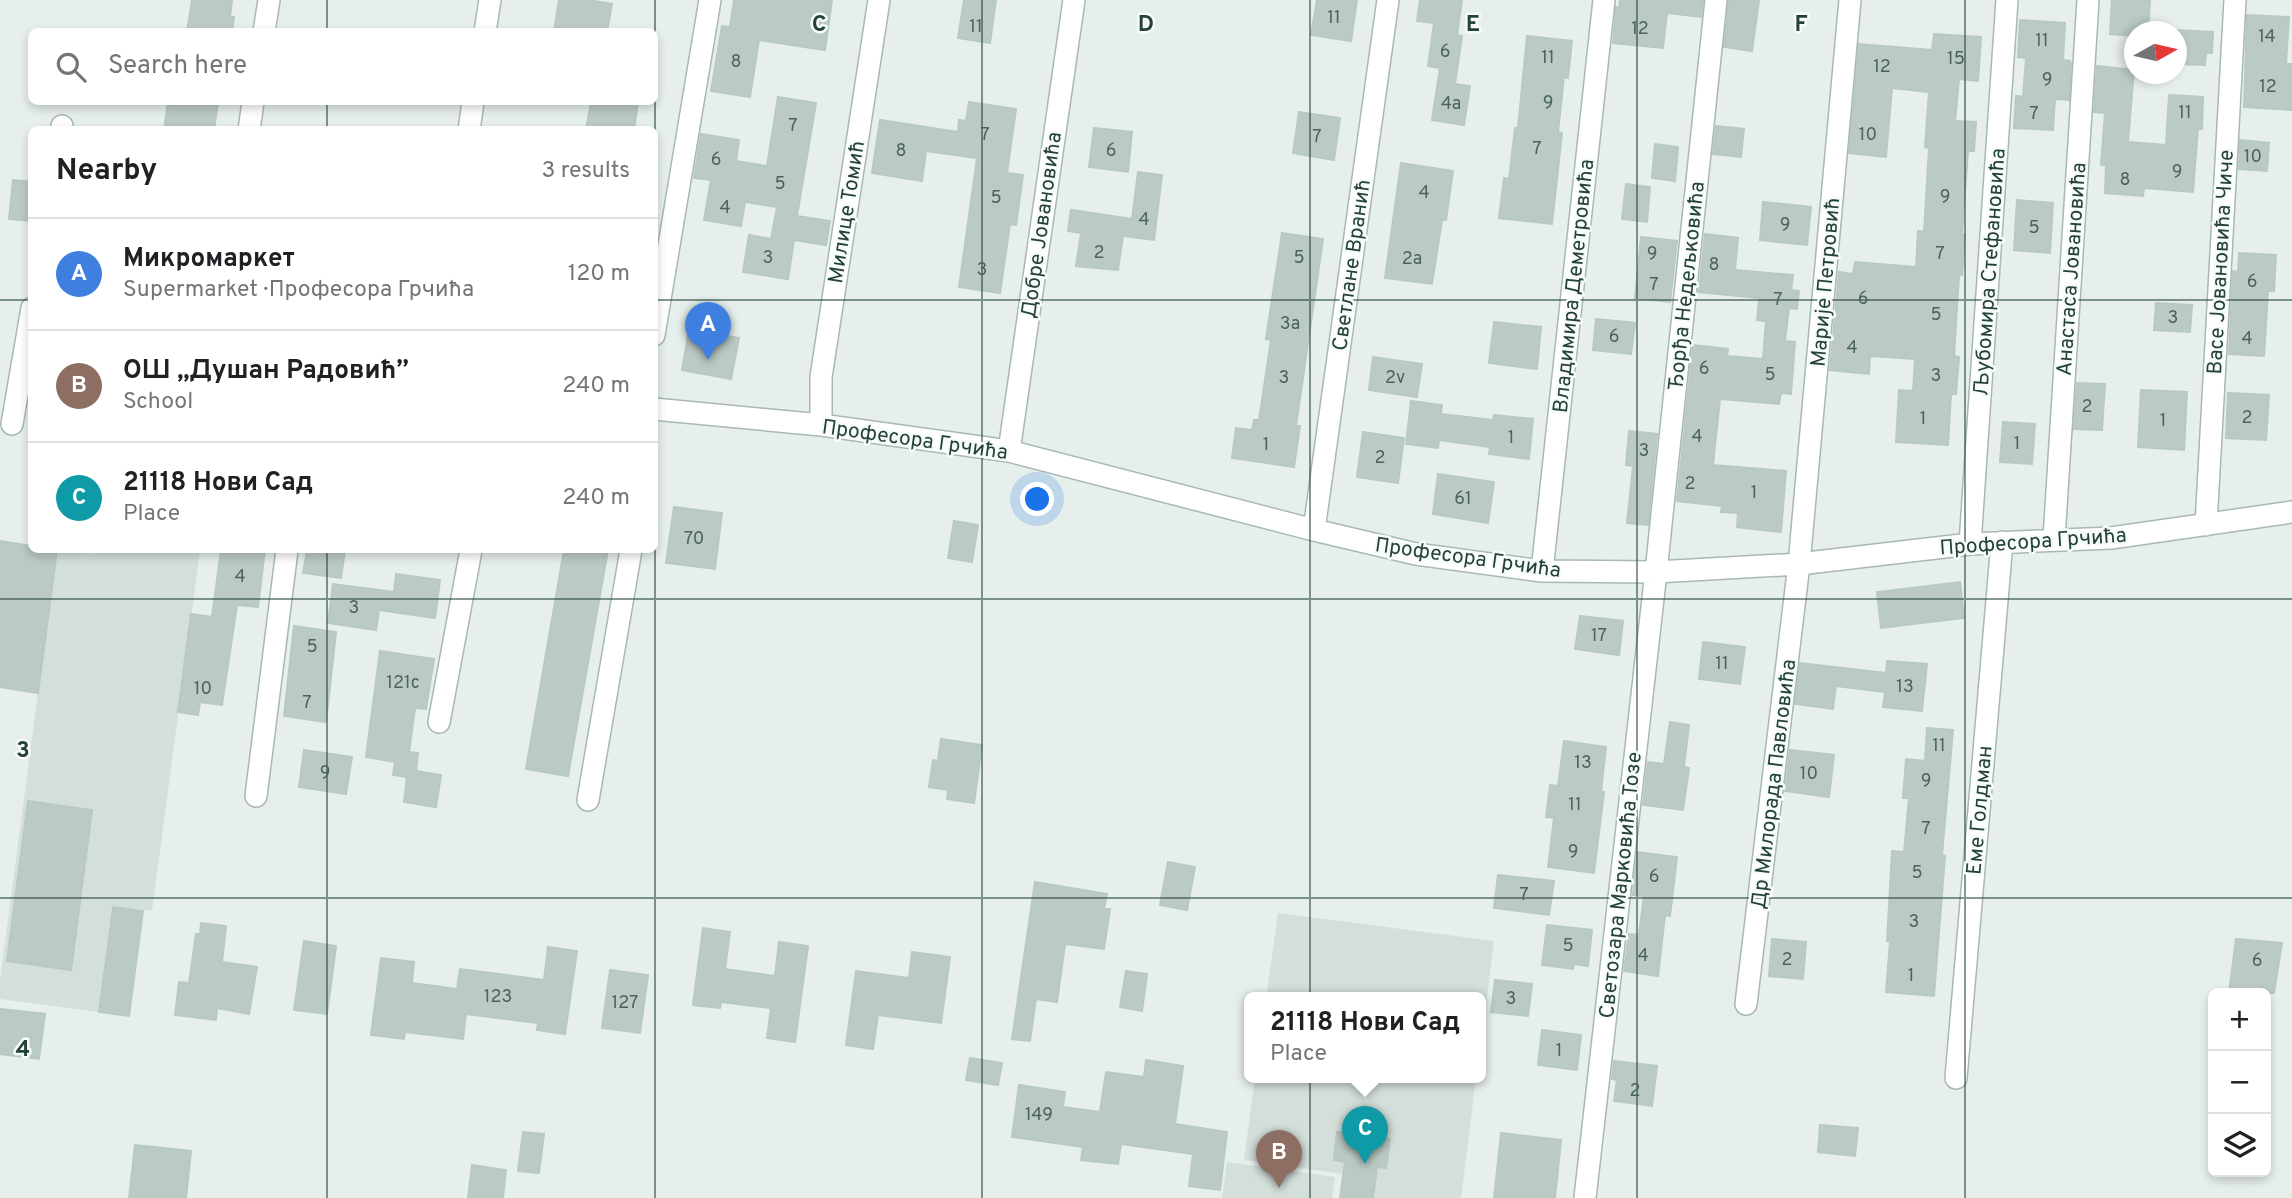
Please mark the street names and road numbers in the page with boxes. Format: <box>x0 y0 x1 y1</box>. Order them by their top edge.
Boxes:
street label: Добре Јовановића <box>1016 130 1069 320</box>
street label: Милице Томић <box>823 139 872 286</box>
street label: Љубомира Стефановића <box>1968 147 2013 397</box>
street label: Васе Јовановића Чиче <box>2202 149 2241 375</box>
street label: Владимира Деметровића <box>1548 158 1601 414</box>
street label: Анастаса Јовановића <box>2052 161 2093 377</box>
street label: Светлане Вранић <box>1327 178 1378 353</box>
street label: Ђорђа Недељковића <box>1663 180 1712 392</box>
street label: Марије Петровић <box>1806 196 1847 368</box>
street label: Професора Грчића <box>820 414 1010 467</box>
street label: Професора Грчића <box>1939 522 2128 563</box>
street label: Професора Грчића <box>1373 532 1563 585</box>
street label: Др Милорада Павловића <box>1746 658 1803 911</box>
street label: Еме Голдман <box>1961 744 2000 876</box>
street label: Светозара Марковића Тозе <box>1594 750 1649 1020</box>

